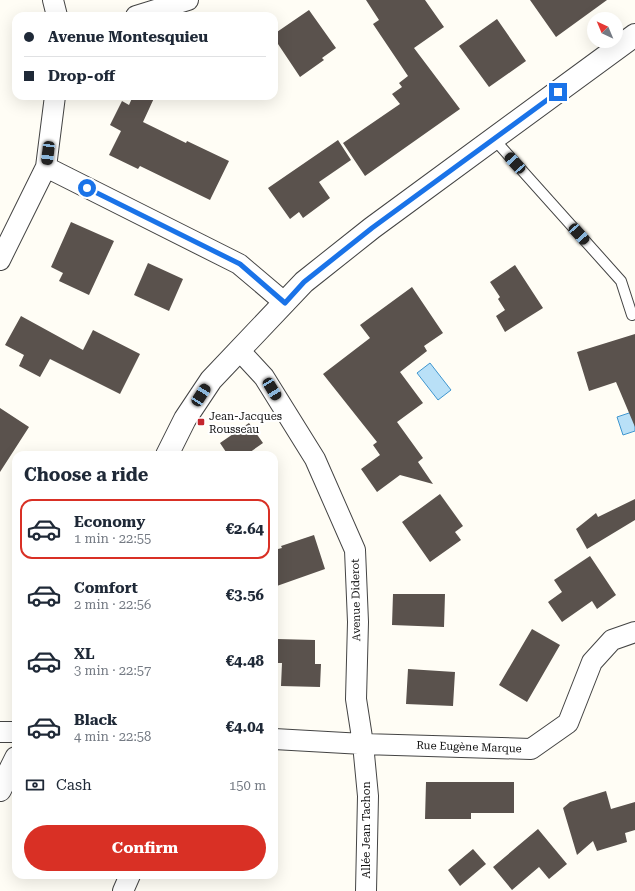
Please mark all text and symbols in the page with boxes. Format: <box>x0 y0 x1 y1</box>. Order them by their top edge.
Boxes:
north arrow <box>587 12 623 48</box>
map controls <box>587 12 623 48</box>
text: Avenue Montesquieu <box>48 28 208 46</box>
text: Drop-off <box>48 67 115 85</box>
route end <box>549 83 567 101</box>
car <box>41 140 55 166</box>
car <box>503 150 527 176</box>
route start <box>78 179 96 197</box>
car <box>567 221 591 247</box>
car <box>261 376 283 402</box>
car <box>189 382 213 408</box>
place label: Jean-Jacques Rousseau <box>209 410 282 436</box>
marker: Jean-Jacques Rousseau <box>196 417 206 427</box>
text: Choose a ride <box>24 464 148 485</box>
icon: car <box>26 511 62 547</box>
text: Economy <box>74 513 145 531</box>
text: €2.64 <box>226 520 264 538</box>
text: 1 min · 22:55 <box>74 531 151 546</box>
street label: Avenue Diderot <box>349 559 363 641</box>
icon: car <box>26 577 62 613</box>
text: Comfort <box>74 579 138 597</box>
text: €3.56 <box>226 586 264 604</box>
text: 2 min · 22:56 <box>74 597 151 612</box>
icon: car <box>26 643 62 679</box>
text: XL <box>74 645 95 663</box>
text: €4.48 <box>226 652 264 670</box>
text: 3 min · 22:57 <box>74 663 151 678</box>
icon: car <box>26 709 62 745</box>
text: Black <box>74 711 117 729</box>
text: €4.04 <box>226 718 264 736</box>
text: 4 min · 22:58 <box>74 729 151 744</box>
street label: Rue Eugène Marque <box>416 739 522 755</box>
icon: cash <box>24 774 46 796</box>
text: Cash <box>56 776 92 794</box>
text: 150 m <box>229 778 266 793</box>
street label: Allée Jean Tachon <box>360 781 373 879</box>
button: Confirm <box>24 825 266 871</box>

